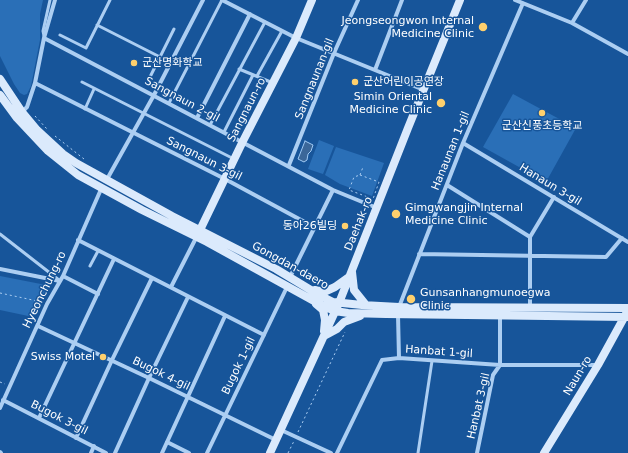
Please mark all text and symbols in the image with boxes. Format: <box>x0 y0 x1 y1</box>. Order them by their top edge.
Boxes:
place label: Jeongseongwon Internal Medicine Clinic <box>342 14 474 40</box>
marker: Jeongseongwon Internal Medicine Clinic <box>477 21 489 33</box>
street label: Sangnaunan-gil <box>293 37 337 121</box>
place label: 군산명화학교 <box>142 56 203 70</box>
marker: 군산명화학교 <box>129 58 139 68</box>
street label: Sangnaun 2-gil <box>142 75 222 125</box>
place label: 군산어린이공연장 <box>363 75 444 89</box>
street label: Sangnaun-ro <box>225 76 269 144</box>
marker: 군산어린이공연장 <box>350 77 360 87</box>
place label: Simin Oriental Medicine Clinic <box>349 90 432 116</box>
marker: Simin Oriental Medicine Clinic <box>435 97 447 109</box>
marker: 군산신풍초등학교 <box>537 108 547 118</box>
street label: Hanaunan 1-gil <box>429 110 473 192</box>
place label: 군산신풍초등학교 <box>502 119 582 133</box>
street label: Sangnaun 3-gil <box>164 134 244 184</box>
street label: Hanaun 3-gil <box>517 161 583 209</box>
street label: Daehak-ro <box>342 195 376 253</box>
place label: Gimgwangjin Internal Medicine Clinic <box>405 201 523 227</box>
marker: Gimgwangjin Internal Medicine Clinic <box>390 208 402 220</box>
place label: 동아26빌딩 <box>283 219 337 233</box>
marker: 동아26빌딩 <box>340 221 350 231</box>
street label: Gongdan-daero <box>249 240 331 292</box>
street label: Hyeonchung-ro <box>21 249 69 331</box>
place label: Gunsanhangmunoegwa Clinic <box>420 286 550 312</box>
marker: Gunsanhangmunoegwa Clinic <box>405 293 417 305</box>
street label: Bugok 1-gil <box>219 335 259 397</box>
street label: Hanbat 1-gil <box>405 343 473 361</box>
place label: Swiss Motel <box>31 350 95 364</box>
marker: Swiss Motel <box>98 352 108 362</box>
street label: Bugok 4-gil <box>130 354 192 394</box>
street label: Naun-ro <box>561 354 595 398</box>
street label: Hanbat 3-gil <box>465 372 493 440</box>
street label: Bugok 3-gil <box>28 398 90 438</box>

